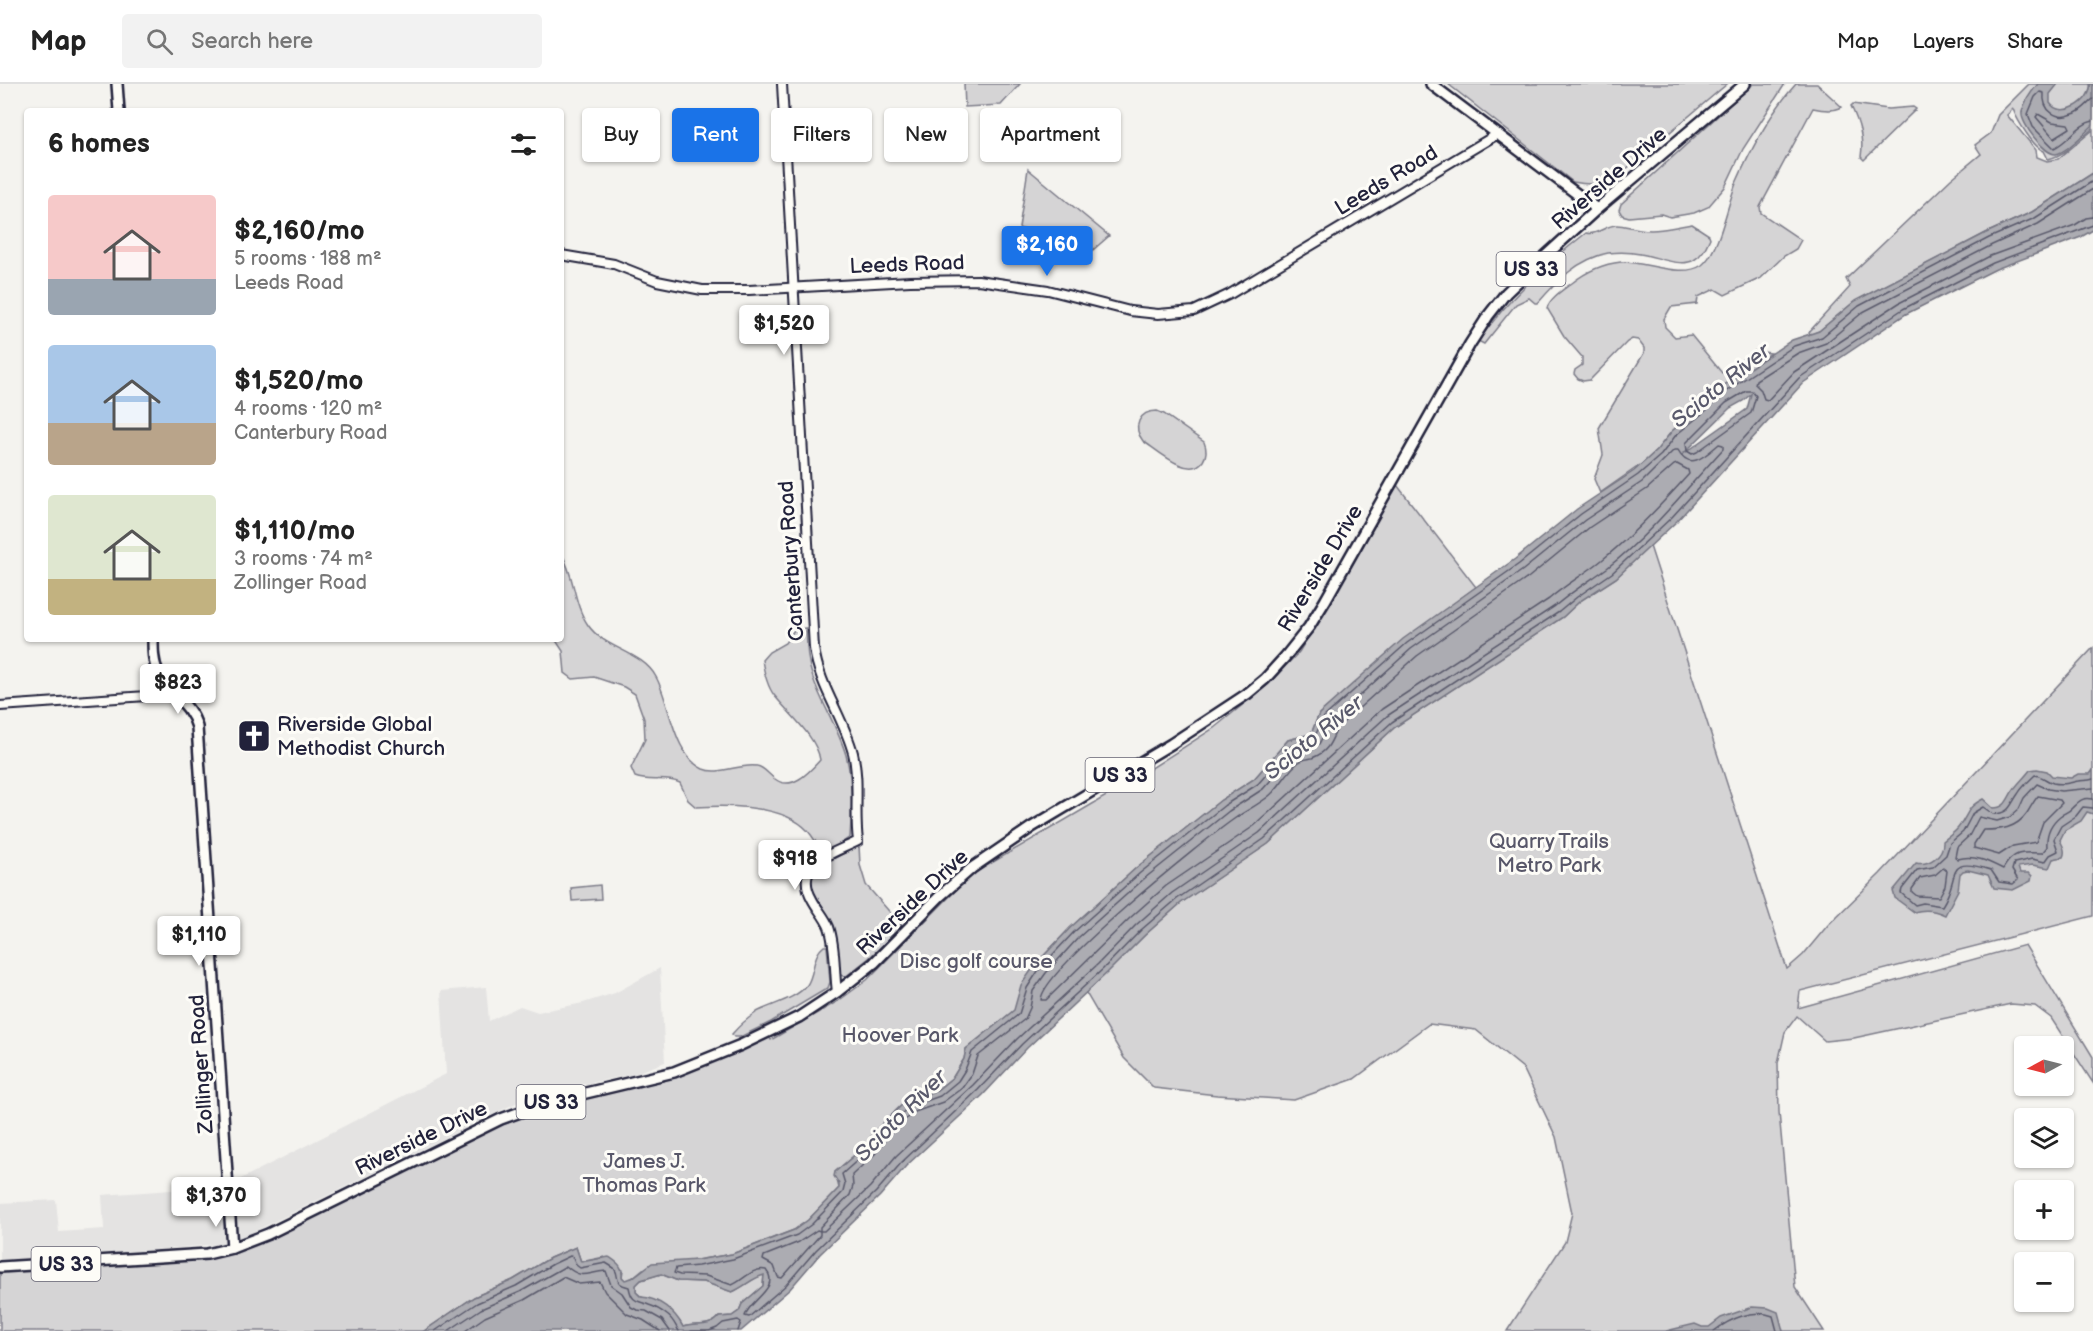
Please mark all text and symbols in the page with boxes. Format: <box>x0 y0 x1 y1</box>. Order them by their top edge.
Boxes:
search box <box>122 14 542 68</box>
text: Map <box>30 25 86 58</box>
icon: search <box>143 25 176 58</box>
text: Search here <box>191 28 313 55</box>
text: Map <box>1837 29 1879 54</box>
text: Layers <box>1912 29 1974 54</box>
text: Share <box>2007 29 2063 54</box>
chip: Buy <box>582 108 660 162</box>
chip: Rent <box>672 108 759 162</box>
chip: Filters <box>771 108 872 162</box>
chip: New <box>884 108 968 162</box>
chip: Apartment <box>980 108 1121 162</box>
street label: Riverside Drive <box>1547 122 1672 235</box>
icon: filters <box>507 128 540 161</box>
text: 6 homes <box>48 129 150 160</box>
street label: Leeds Road <box>1330 140 1442 221</box>
text: $2,160/mo <box>234 216 365 247</box>
icon: home <box>96 219 168 291</box>
pin: $2,160 <box>998 226 1096 277</box>
text: $2,160 <box>1016 233 1078 257</box>
text: 5 rooms · 188 m² <box>234 247 382 271</box>
street label: Leeds Road <box>849 250 965 279</box>
road number: US 33 <box>1496 252 1565 286</box>
text: Leeds Road <box>234 271 344 295</box>
pin: $1,520 <box>735 305 833 356</box>
text: $1,520 <box>753 312 815 336</box>
water label: Scioto River <box>1666 337 1777 434</box>
text: $1,520/mo <box>234 366 363 397</box>
icon: home <box>96 369 168 441</box>
text: 4 rooms · 120 m² <box>234 397 383 421</box>
text: Canterbury Road <box>234 421 387 445</box>
street label: Canterbury Road <box>773 480 810 642</box>
street label: Riverside Drive <box>1273 500 1368 636</box>
text: $1,110/mo <box>234 516 355 547</box>
icon: home <box>96 519 168 591</box>
text: 3 rooms · 74 m² <box>234 547 373 571</box>
text: Zollinger Road <box>234 571 367 595</box>
pin: $823 <box>142 664 214 715</box>
text: $823 <box>154 671 202 695</box>
water label: Scioto River <box>1259 689 1370 786</box>
place label: Riverside Global Methodist Church <box>277 712 445 761</box>
church icon: Riverside Global Methodist Church <box>236 718 272 754</box>
road number: US 33 <box>1086 758 1154 792</box>
park label: Quarry Trails Metro Park <box>1489 829 1609 878</box>
pin: $918 <box>759 840 831 891</box>
street label: Riverside Drive <box>851 844 973 961</box>
text: $918 <box>772 847 818 871</box>
pin: $1,110 <box>150 916 248 967</box>
text: $1,110 <box>171 923 227 947</box>
park label: Disc golf course <box>899 949 1053 974</box>
street label: Zollinger Road <box>184 993 219 1135</box>
park label: Hoover Park <box>842 1023 959 1048</box>
north arrow <box>2014 1036 2074 1096</box>
map controls <box>2014 1036 2074 1312</box>
water label: Scioto River <box>849 1063 954 1168</box>
road number: US 33 <box>516 1085 586 1119</box>
street label: Riverside Drive <box>351 1096 491 1181</box>
button: layers <box>2014 1108 2074 1168</box>
park label: James J. Thomas Park <box>582 1149 706 1198</box>
pin: $1,370 <box>167 1177 265 1228</box>
button: + <box>2014 1180 2074 1240</box>
text: $1,370 <box>185 1184 247 1208</box>
road number: US 33 <box>32 1247 100 1281</box>
button: − <box>2014 1252 2074 1312</box>

